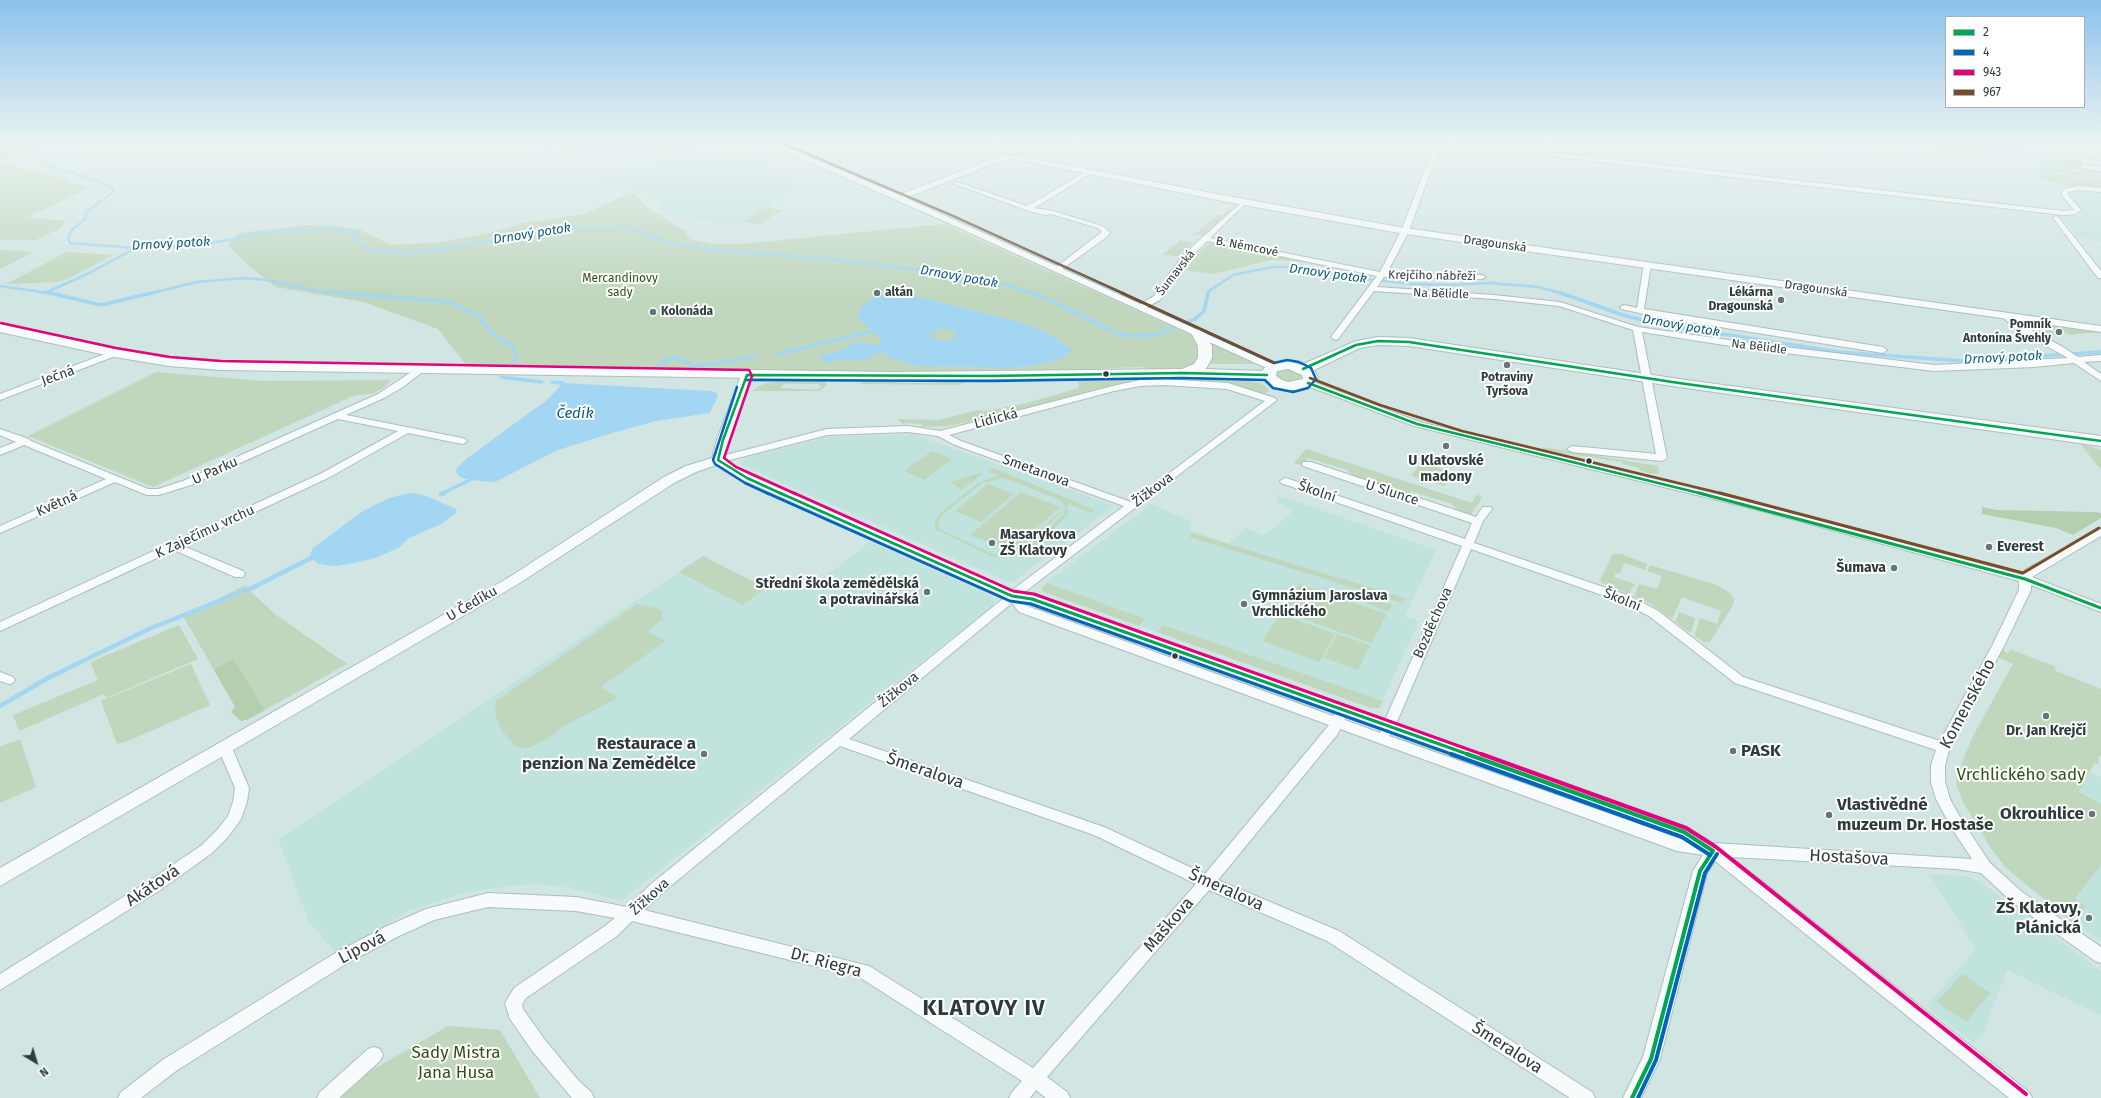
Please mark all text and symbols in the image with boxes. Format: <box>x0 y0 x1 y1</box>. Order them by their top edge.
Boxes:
legend <box>1945 16 2085 108</box>
text: 2 <box>1983 25 1989 39</box>
text: 4 <box>1983 45 1989 59</box>
text: 943 <box>1983 65 2001 79</box>
text: 967 <box>1983 85 2001 99</box>
water label: Drnový potok <box>492 220 572 248</box>
street label: Dragounská <box>1463 232 1527 256</box>
water label: Drnový potok <box>132 234 210 254</box>
street label: B. Němcové <box>1215 234 1279 260</box>
street label: Šumavská <box>1154 247 1198 299</box>
water label: Drnový potok <box>1288 261 1368 287</box>
water label: Drnový potok <box>919 263 999 291</box>
street label: Krejčího nábřeží <box>1388 268 1476 284</box>
park label: Mercandinovy sady <box>582 272 658 300</box>
street label: Dragounská <box>1784 277 1848 301</box>
place label: altán <box>885 286 913 300</box>
street label: Na Bělidle <box>1413 286 1469 302</box>
place label: Lékárna Dragounská <box>1708 286 1773 314</box>
marker: altán <box>872 288 882 298</box>
marker: Lékárna Dragounská <box>1776 295 1786 305</box>
place label: Kolonáda <box>661 305 713 319</box>
marker: Kolonáda <box>648 307 658 317</box>
water label: Drnový potok <box>1641 312 1721 340</box>
place label: Pomník Antonína Švehly <box>1963 318 2051 346</box>
marker: Pomník Antonína Švehly <box>2054 327 2064 337</box>
street label: Na Bělidle <box>1730 336 1788 358</box>
water label: Drnový potok <box>1964 348 2042 368</box>
marker: Potraviny Tyršova <box>1502 360 1512 370</box>
street label: Ječná <box>39 362 77 390</box>
unlabelled marker <box>1101 369 1111 379</box>
place label: Potraviny Tyršova <box>1481 371 1533 399</box>
water label: Čedík <box>556 405 594 423</box>
street label: Lidická <box>972 405 1020 433</box>
marker: U Klatovské madony <box>1441 441 1451 451</box>
street label: Smetanova <box>1000 451 1072 491</box>
street label: U Parku <box>189 453 241 489</box>
place label: U Klatovské madony <box>1408 453 1484 486</box>
unlabelled marker <box>1584 456 1594 466</box>
street label: Žižkova <box>1129 469 1177 511</box>
street label: U Slunce <box>1363 476 1421 510</box>
street label: Školní <box>1296 478 1338 506</box>
street label: Květná <box>34 487 80 521</box>
street label: K Zaječímu vrchu <box>153 502 257 562</box>
place label: Masarykova ZŠ Klatovy <box>1000 527 1076 560</box>
marker: Masarykova ZŠ Klatovy <box>987 538 997 548</box>
place label: Everest <box>1997 539 2044 555</box>
marker: Everest <box>1984 542 1994 552</box>
place label: Šumava <box>1836 560 1886 576</box>
marker: Šumava <box>1889 563 1899 573</box>
place label: Střední škola zemědělská a potravinářská <box>756 576 919 608</box>
street label: U Čedíku <box>444 583 500 625</box>
street label: Bozděchova <box>1410 585 1456 661</box>
street label: Školní <box>1601 585 1643 615</box>
marker: Střední škola zemědělská a potravinářská <box>922 587 932 597</box>
place label: Gymnázium Jaroslava Vrchlického <box>1252 588 1388 620</box>
marker: Gymnázium Jaroslava Vrchlického <box>1239 599 1249 609</box>
unlabelled marker <box>1170 651 1180 661</box>
street label: Komenského <box>1936 655 2000 753</box>
street label: Žižkova <box>876 669 922 711</box>
marker: Dr. Jan Krejčí <box>2041 711 2051 721</box>
place label: Dr. Jan Krejčí <box>2006 723 2086 739</box>
place label: Restaurace a penzion Na Zemědělce <box>522 734 696 774</box>
place label: PASK <box>1741 741 1781 761</box>
marker: PASK <box>1728 746 1738 756</box>
street label: Šmeralova <box>884 748 966 794</box>
marker: Restaurace a penzion Na Zemědělce <box>699 749 709 759</box>
park label: Vrchlického sady <box>1956 765 2086 785</box>
place label: Vlastivědné muzeum Dr. Hostaše <box>1837 795 1993 835</box>
place label: Okrouhlice <box>2000 804 2084 824</box>
marker: Okrouhlice <box>2087 809 2097 819</box>
marker: Vlastivědné muzeum Dr. Hostaše <box>1824 810 1834 820</box>
street label: Hostašova <box>1809 846 1889 870</box>
street label: Akátová <box>122 861 184 911</box>
street label: Šmeralova <box>1185 864 1267 916</box>
street label: Žižkova <box>627 875 673 919</box>
street label: Maškova <box>1140 893 1198 957</box>
place label: ZŠ Klatovy, Plánická <box>1996 898 2081 938</box>
marker: ZŠ Klatovy, Plánická <box>2084 913 2094 923</box>
street label: Lipová <box>335 927 389 969</box>
street label: Dr. Riegra <box>788 944 864 982</box>
district label: KLATOVY IV <box>922 996 1046 1022</box>
street label: Šmeralova <box>1468 1018 1546 1078</box>
north arrow <box>16 1042 56 1082</box>
park label: Sady Mistra Jana Husa <box>412 1043 500 1083</box>
text: N <box>37 1064 51 1079</box>

